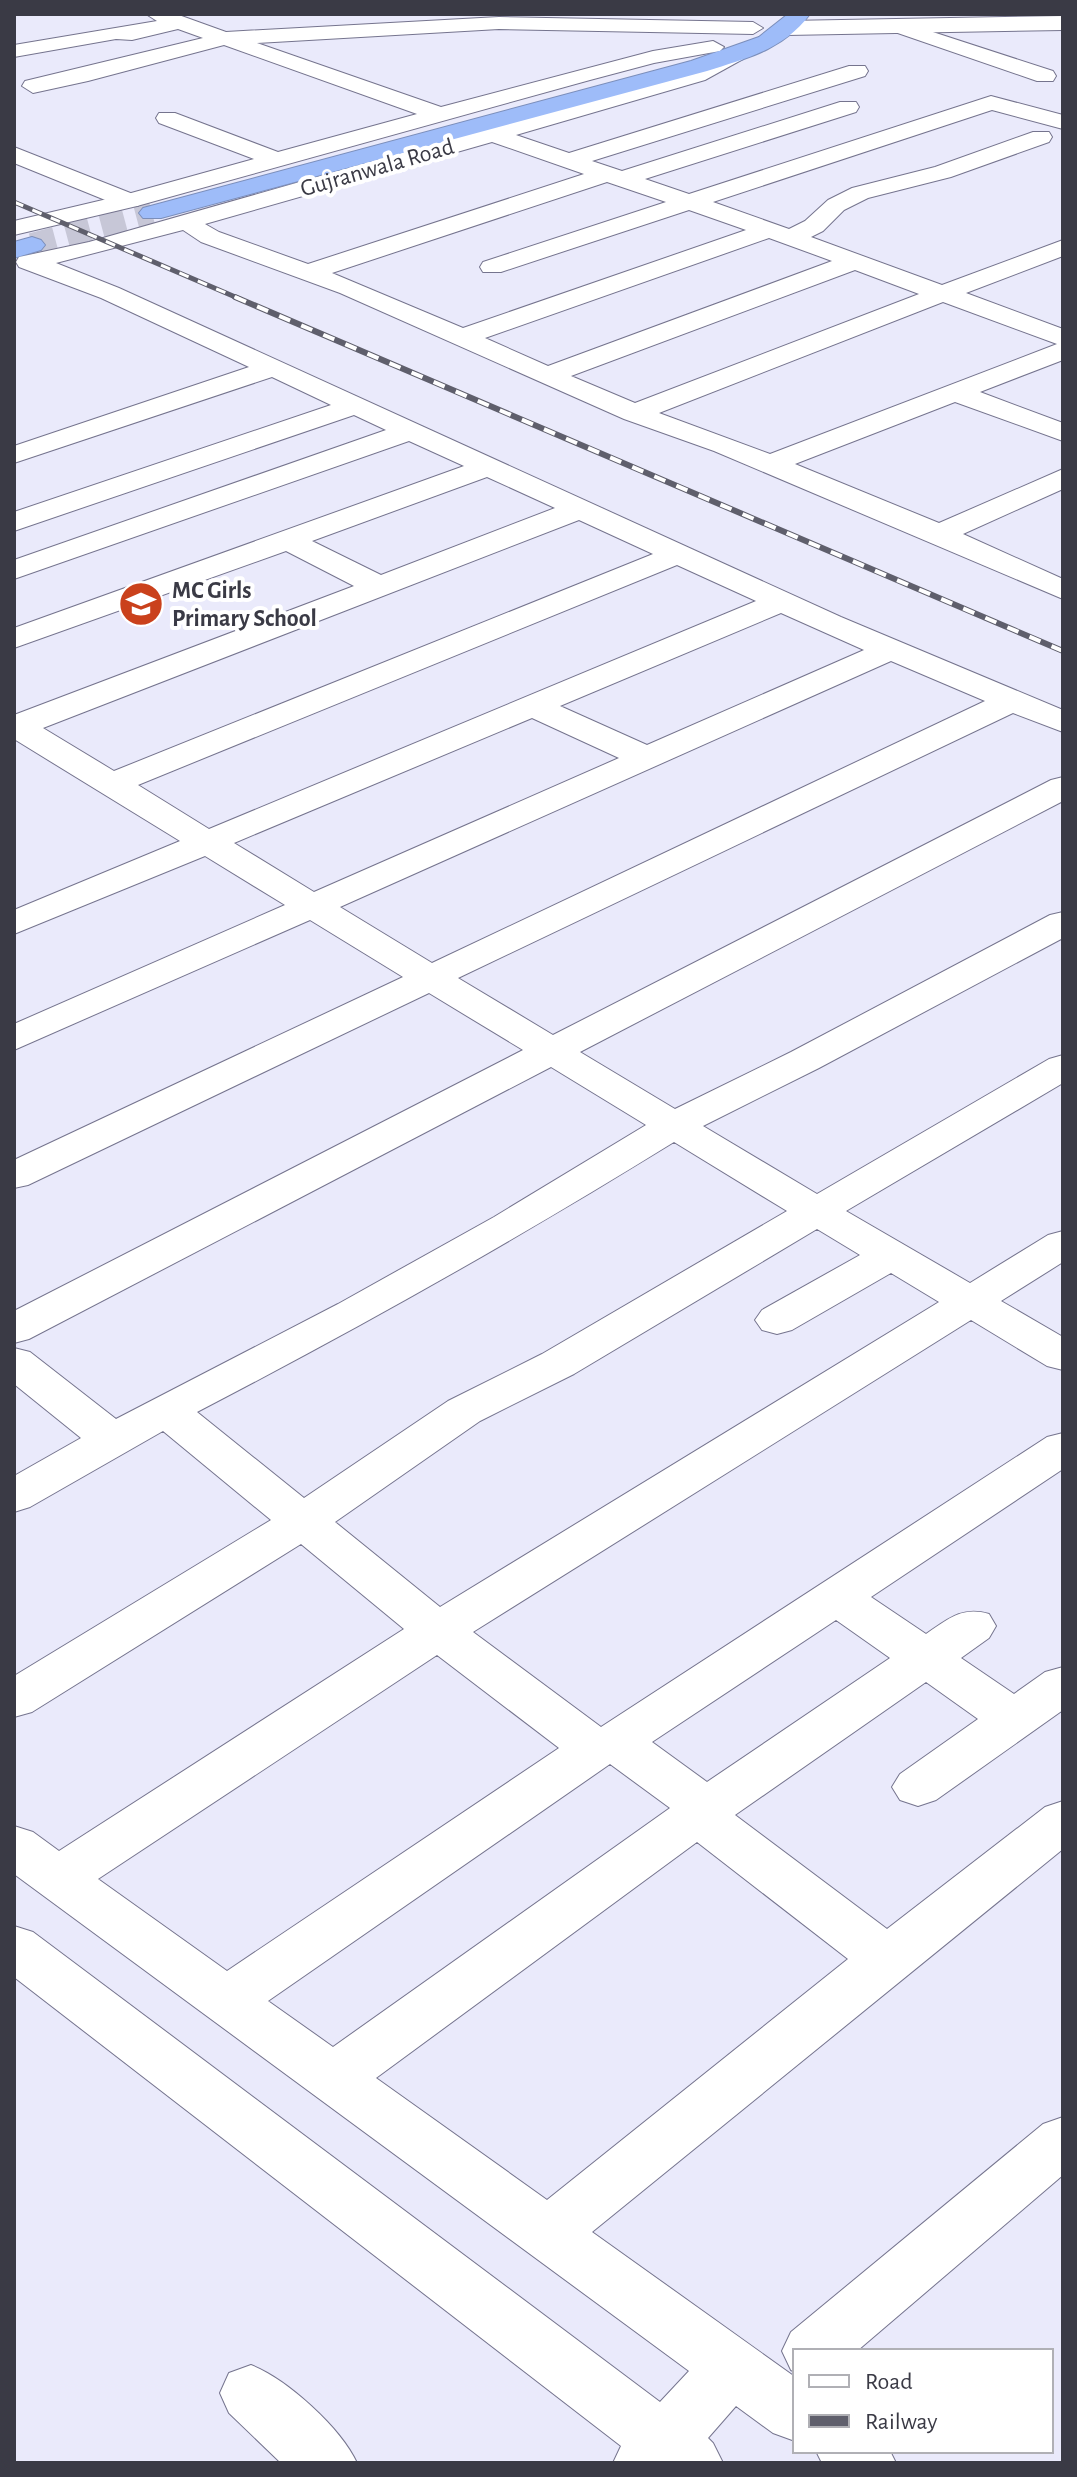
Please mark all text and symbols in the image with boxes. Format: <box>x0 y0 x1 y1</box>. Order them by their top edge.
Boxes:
street label: Gujranwala Road <box>298 135 457 201</box>
place label: MC Girls Primary School <box>172 579 317 631</box>
school or university icon: MC Girls Primary School <box>117 580 165 628</box>
legend <box>793 2349 1053 2453</box>
text: Road <box>865 2370 913 2394</box>
text: Railway <box>865 2410 937 2434</box>

